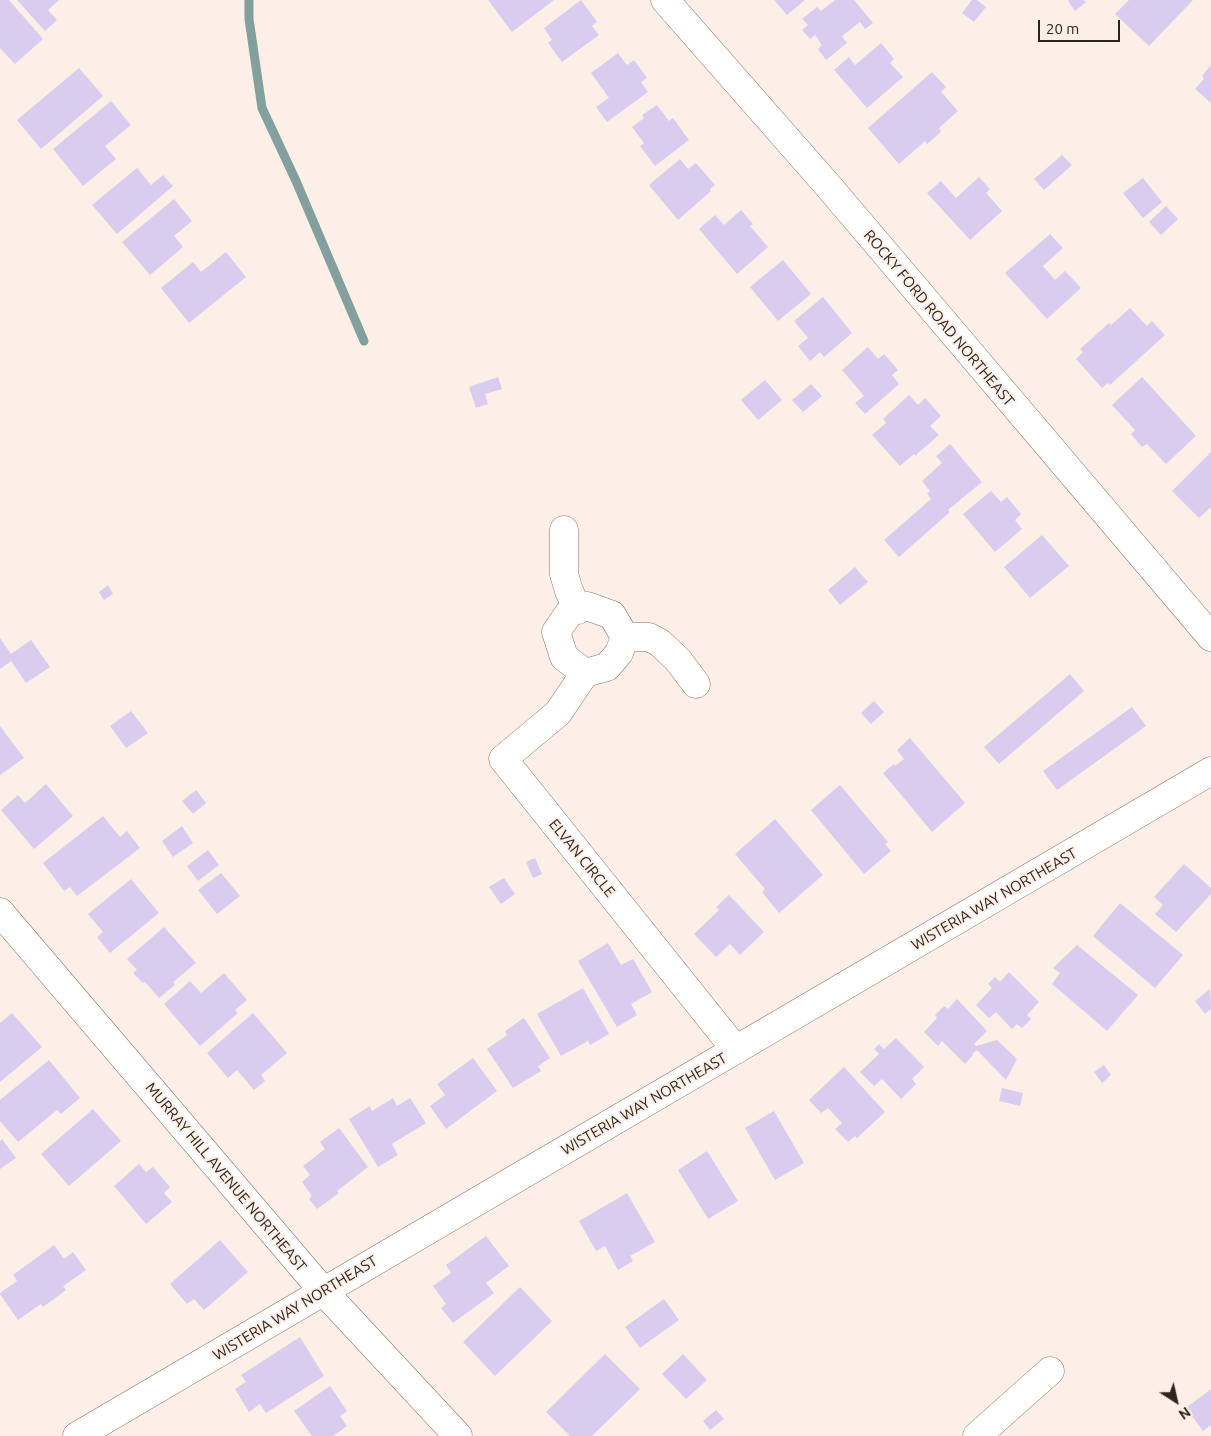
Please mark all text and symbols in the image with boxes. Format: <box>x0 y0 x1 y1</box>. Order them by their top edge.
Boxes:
scale bar <box>1041 10 1124 42</box>
text: 20 m <box>1046 20 1079 37</box>
street label: ROCKY FORD ROAD NORTHEAST <box>860 226 1018 410</box>
street label: ELVAN CIRCLE <box>545 815 619 901</box>
street label: WISTERIA WAY NORTHEAST <box>908 844 1080 954</box>
street label: WISTERIA WAY NORTHEAST <box>558 1049 730 1159</box>
street label: MURRAY HILL AVENUE NORTHEAST <box>142 1079 310 1275</box>
street label: WISTERIA WAY NORTHEAST <box>210 1252 380 1364</box>
north arrow <box>1151 1376 1201 1426</box>
text: N <box>1176 1404 1193 1423</box>

